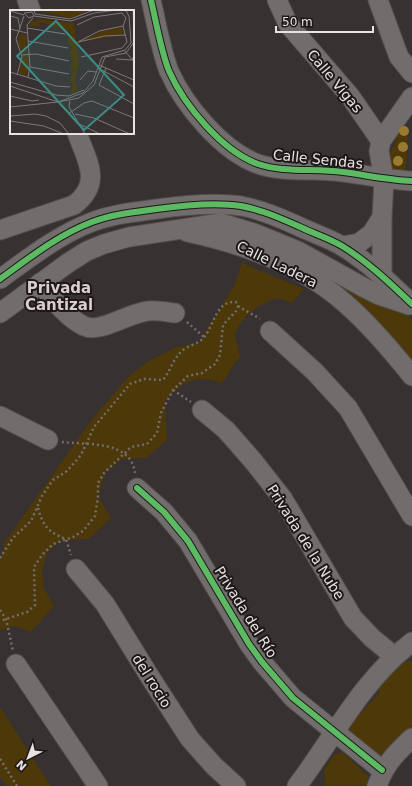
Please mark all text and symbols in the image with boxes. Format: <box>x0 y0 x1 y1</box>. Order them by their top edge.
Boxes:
scale bar <box>276 8 373 34</box>
inset map <box>10 10 134 134</box>
text: 50 m <box>282 15 313 29</box>
street label: Calle Vigas <box>304 46 366 116</box>
street label: Calle Sendas <box>272 146 364 172</box>
street label: Calle Ladera <box>234 238 320 290</box>
district label: Privada Cantizal <box>25 279 93 314</box>
street label: Privada de la Nube <box>264 482 348 602</box>
street label: Privada del Río <box>211 563 281 661</box>
street label: del rocio <box>129 651 175 711</box>
north arrow <box>8 738 48 778</box>
text: N <box>14 757 29 773</box>

